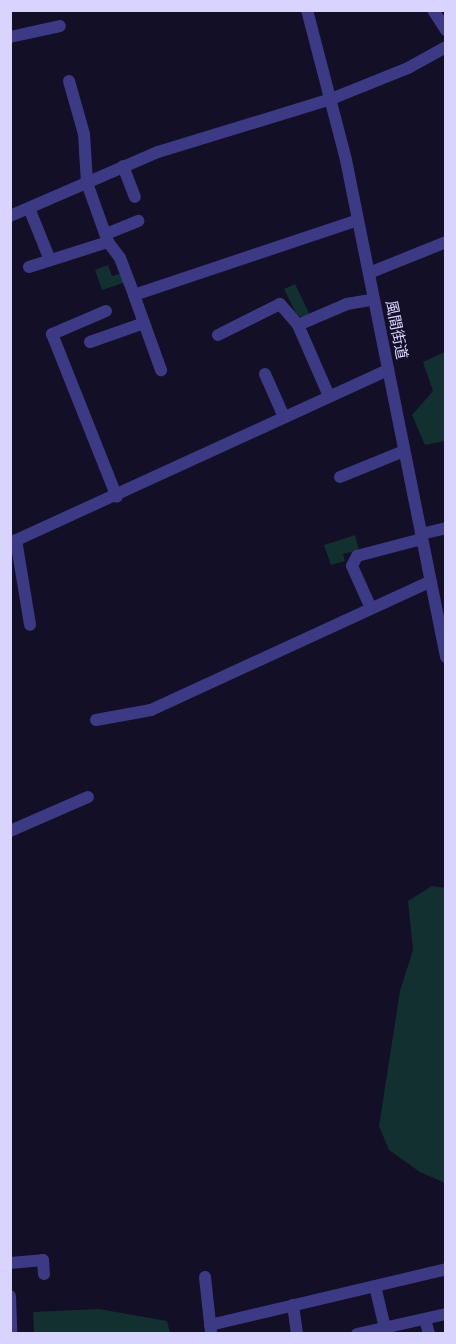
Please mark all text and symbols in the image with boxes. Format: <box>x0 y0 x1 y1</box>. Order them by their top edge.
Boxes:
street label: 風間街道 <box>380 299 410 361</box>

